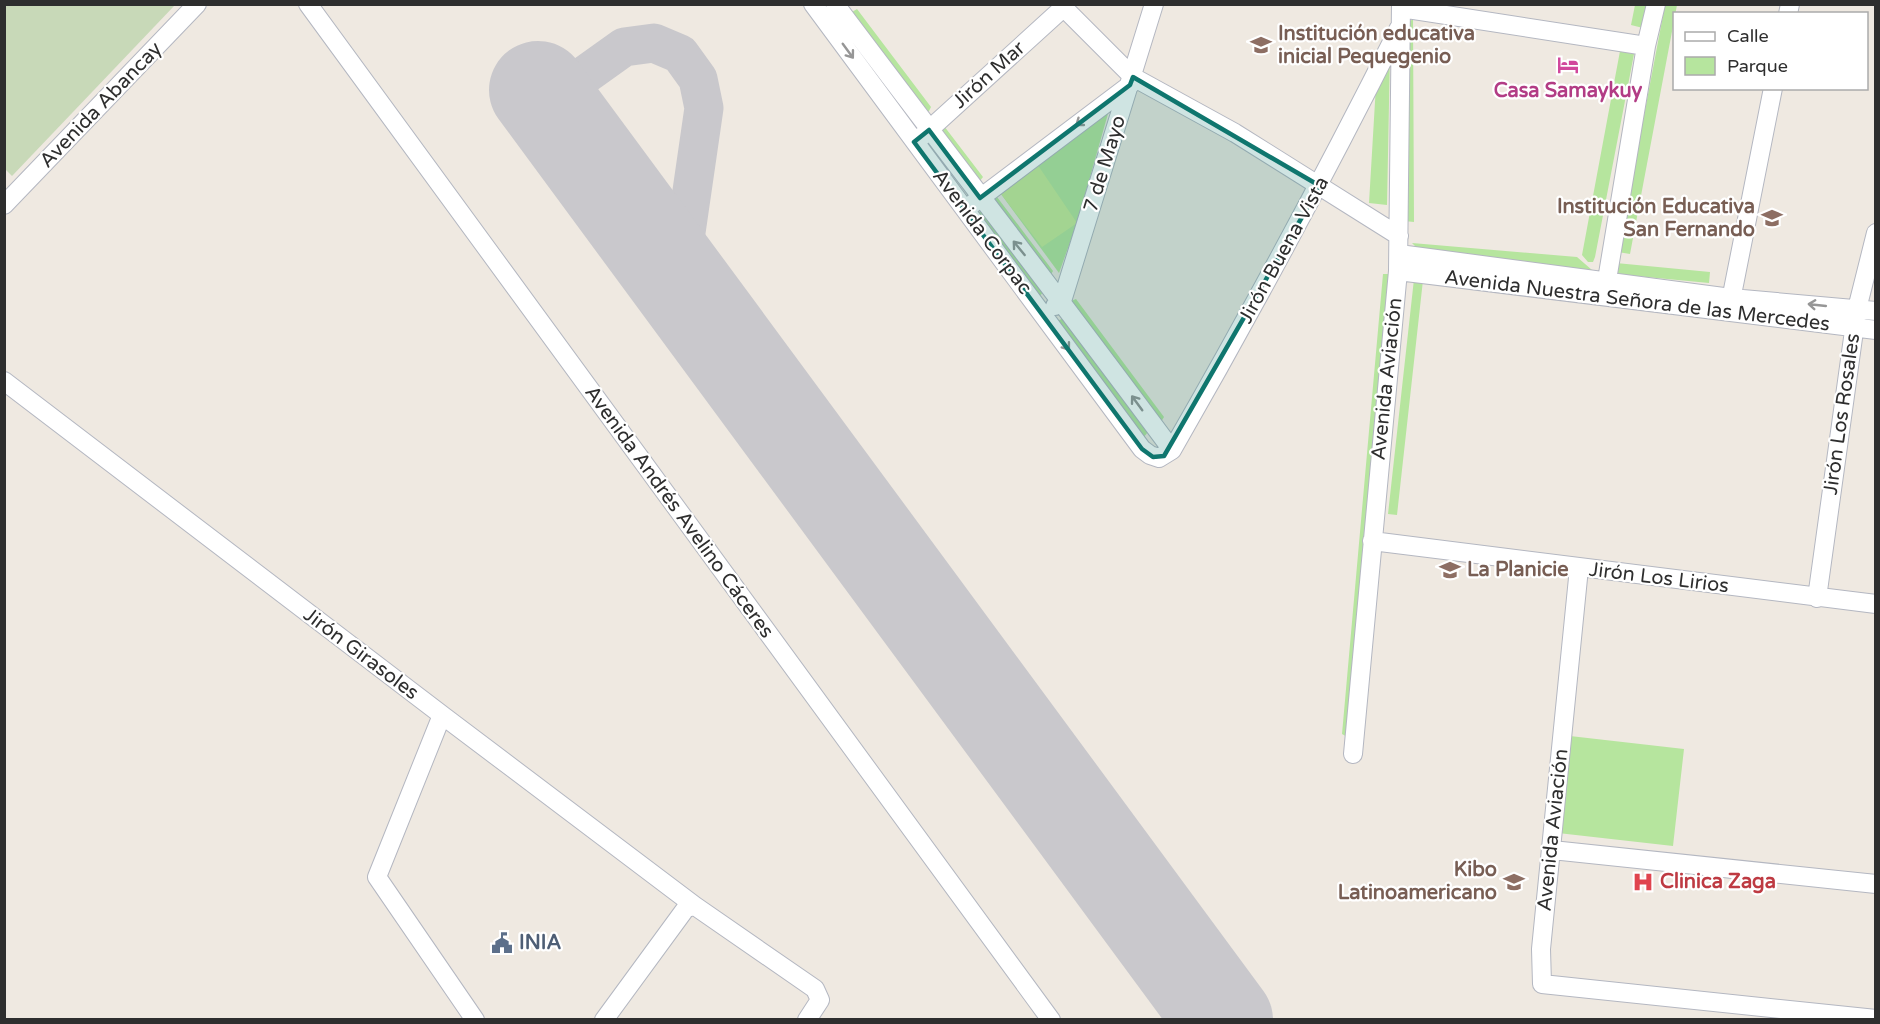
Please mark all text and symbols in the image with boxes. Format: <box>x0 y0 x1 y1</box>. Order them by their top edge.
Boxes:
legend <box>1673 12 1868 90</box>
place label: Institución educativa inicial Pequegenio <box>1278 22 1475 69</box>
text: Calle <box>1727 25 1769 47</box>
school or university icon: Institución educativa inicial Pequegenio <box>1249 33 1273 57</box>
street label: Jirón Mar <box>948 36 1031 114</box>
street label: Avenida Abancay <box>35 37 167 173</box>
one-way arrow <box>841 43 854 59</box>
hotel icon: Casa Samaykuy <box>1556 53 1580 77</box>
text: Parque <box>1727 55 1788 77</box>
place label: Casa Samaykuy <box>1494 79 1643 103</box>
one-way arrow <box>1075 113 1091 126</box>
street label: 7 de Mayo <box>1079 113 1131 215</box>
street label: Avenida Corpac <box>927 165 1037 299</box>
street label: Jirón Buena Vista <box>1234 172 1334 328</box>
place label: Institución Educativa San Fernando <box>1557 195 1755 242</box>
school or university icon: Institución Educativa San Fernando <box>1760 206 1784 230</box>
one-way arrow <box>1013 240 1026 256</box>
street label: Avenida Nuestra Señora de las Mercedes <box>1443 265 1831 337</box>
street label: Avenida Aviación <box>1367 297 1407 461</box>
one-way arrow <box>1808 299 1828 310</box>
street label: Jirón Los Rosales <box>1819 332 1865 496</box>
one-way arrow <box>1058 334 1070 350</box>
street label: Avenida Andrés Avelino Cáceres <box>579 381 779 643</box>
one-way arrow <box>1131 395 1144 411</box>
school or university icon: La Planicie <box>1438 558 1462 582</box>
place label: La Planicie <box>1467 558 1569 582</box>
street label: Jirón Los Lirios <box>1588 558 1730 598</box>
street label: Jirón Girasoles <box>299 603 423 705</box>
street label: Avenida Aviación <box>1533 748 1573 912</box>
place label: Kibo Latinoamericano <box>1338 858 1497 905</box>
school or university icon: Kibo Latinoamericano <box>1502 870 1526 894</box>
hospital icon: Clinica Zaga <box>1631 870 1655 894</box>
place label: Clinica Zaga <box>1660 870 1776 894</box>
public building icon: INIA <box>490 931 514 955</box>
place label: INIA <box>519 931 561 955</box>

